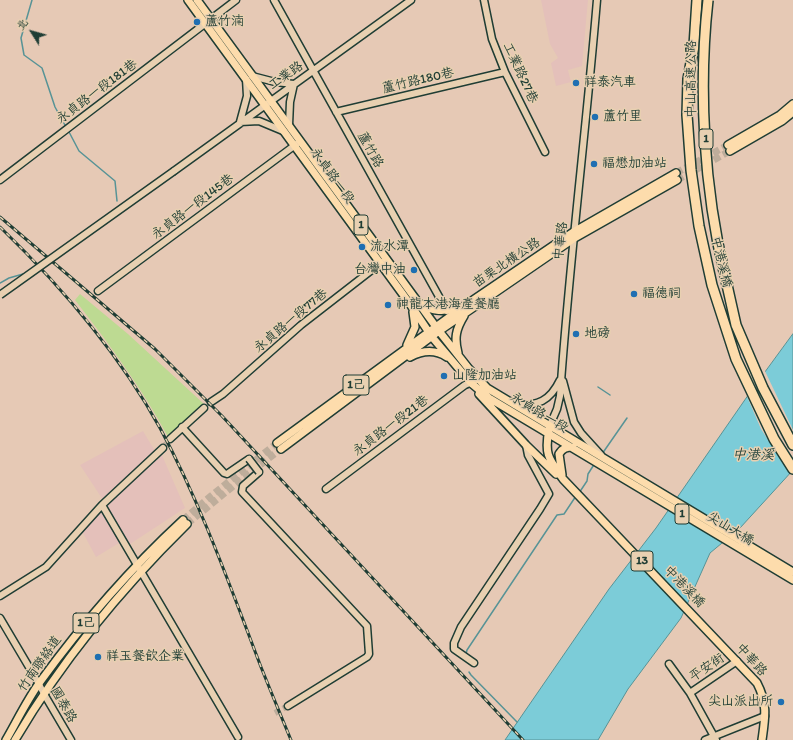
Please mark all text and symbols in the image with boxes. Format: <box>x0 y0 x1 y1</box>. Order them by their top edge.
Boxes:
north arrow <box>12 12 52 52</box>
place label: 蘆竹湳 <box>205 14 244 30</box>
text: 北 <box>14 16 31 33</box>
marker: 蘆竹湳 <box>192 17 202 27</box>
street label: 工業路27巷 <box>499 40 541 106</box>
street label: 中山高速公路 <box>684 40 700 118</box>
street label: 永貞路一段181巷 <box>53 57 141 127</box>
street label: 工業路 <box>266 58 306 94</box>
street label: 蘆竹路180巷 <box>381 65 455 97</box>
place label: 祥泰汽車 <box>584 75 636 91</box>
marker: 祥泰汽車 <box>571 78 581 88</box>
place label: 蘆竹里 <box>603 109 642 125</box>
marker: 蘆竹里 <box>590 112 600 122</box>
street label: 蘆竹路 <box>354 129 386 171</box>
road number: 1 <box>699 129 713 149</box>
street label: 永貞路一段 <box>307 145 357 207</box>
place label: 福懋加油站 <box>602 156 667 172</box>
marker: 福懋加油站 <box>589 159 599 169</box>
street label: 永貞路一段145巷 <box>149 171 237 243</box>
road number: 1 <box>354 215 368 235</box>
street label: 中華路 <box>551 221 571 261</box>
street label: 苗栗北橫公路 <box>470 235 544 291</box>
street label: 中港溪橋 <box>707 235 735 289</box>
place label: 流水潭 <box>370 239 409 255</box>
marker: 流水潭 <box>357 242 367 252</box>
place label: 台灣中油 <box>354 262 406 278</box>
marker: 台灣中油 <box>409 265 419 275</box>
street label: 永貞路一段77巷 <box>251 286 331 356</box>
place label: 福德祠 <box>642 286 681 302</box>
marker: 福德祠 <box>629 289 639 299</box>
place label: 神龍本港海產餐廳 <box>396 297 500 313</box>
marker: 神龍本港海產餐廳 <box>383 300 393 310</box>
place label: 地磅 <box>584 326 610 342</box>
marker: 地磅 <box>571 329 581 339</box>
place label: 山隆加油站 <box>452 368 517 384</box>
marker: 山隆加油站 <box>439 371 449 381</box>
road number: 1己 <box>343 375 369 395</box>
street label: 永貞路一段 <box>507 390 571 436</box>
street label: 永貞路一段21巷 <box>350 392 432 460</box>
water label: 中港溪 <box>732 447 774 463</box>
road number: 1 <box>675 504 689 524</box>
street label: 尖山大橋 <box>704 509 756 549</box>
road number: 13 <box>631 551 653 571</box>
street label: 中港溪橋 <box>660 563 708 611</box>
road number: 1己 <box>73 613 99 633</box>
street label: 竹南聯絡道 <box>15 633 65 695</box>
street label: 中華路 <box>732 640 770 680</box>
place label: 祥玉餐飲企業 <box>106 649 184 665</box>
street label: 平安街 <box>686 651 728 685</box>
marker: 祥玉餐飲企業 <box>93 652 103 662</box>
street label: 國泰路 <box>46 684 80 726</box>
place label: 尖山派出所 <box>708 694 773 710</box>
marker: 尖山派出所 <box>776 697 786 707</box>

